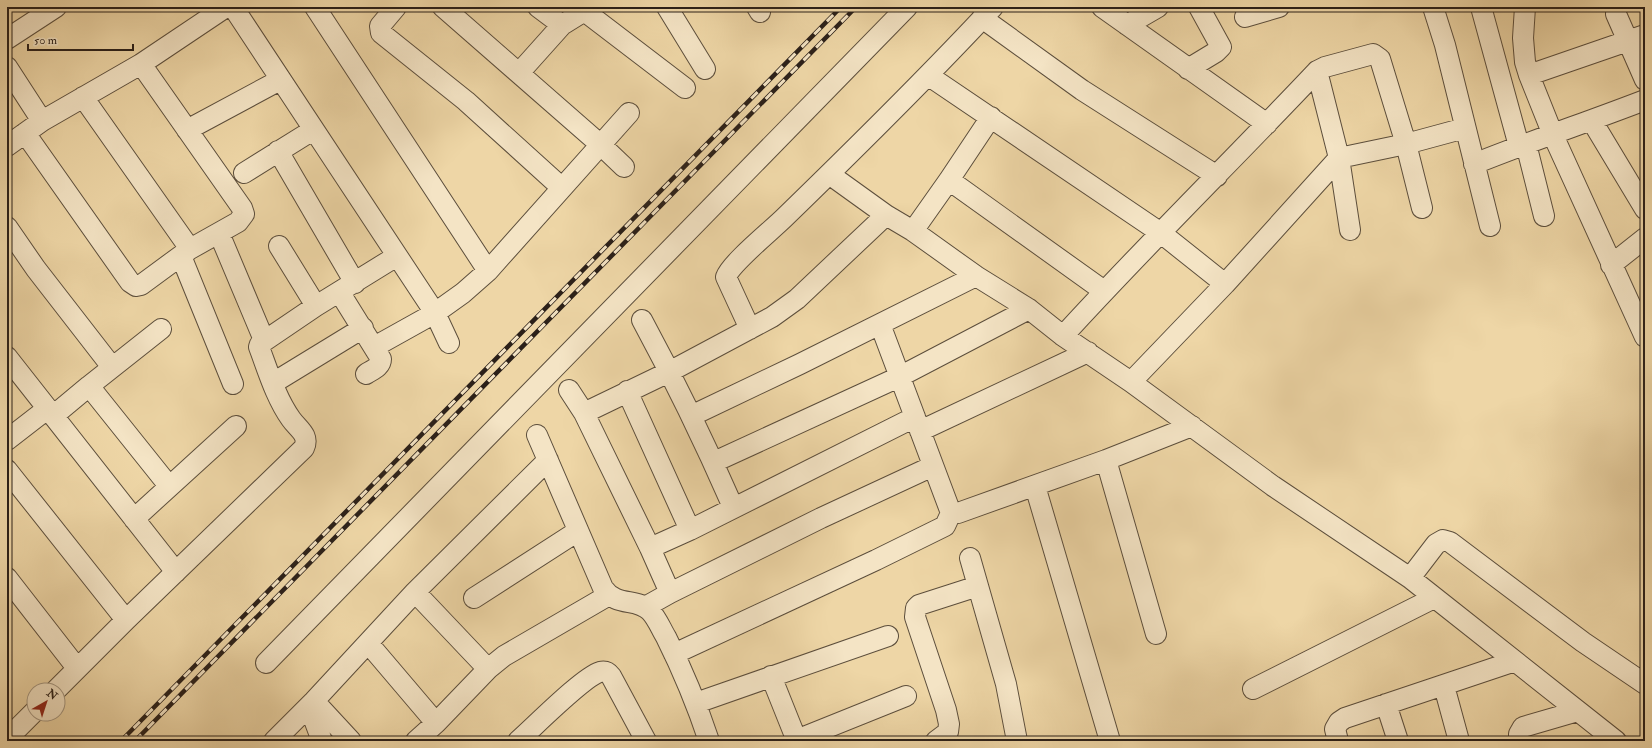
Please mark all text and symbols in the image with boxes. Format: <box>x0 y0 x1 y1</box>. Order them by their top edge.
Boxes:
scale bar <box>28 26 133 52</box>
text: 50 m <box>34 33 58 48</box>
north arrow <box>26 682 66 722</box>
text: N <box>43 686 61 703</box>

